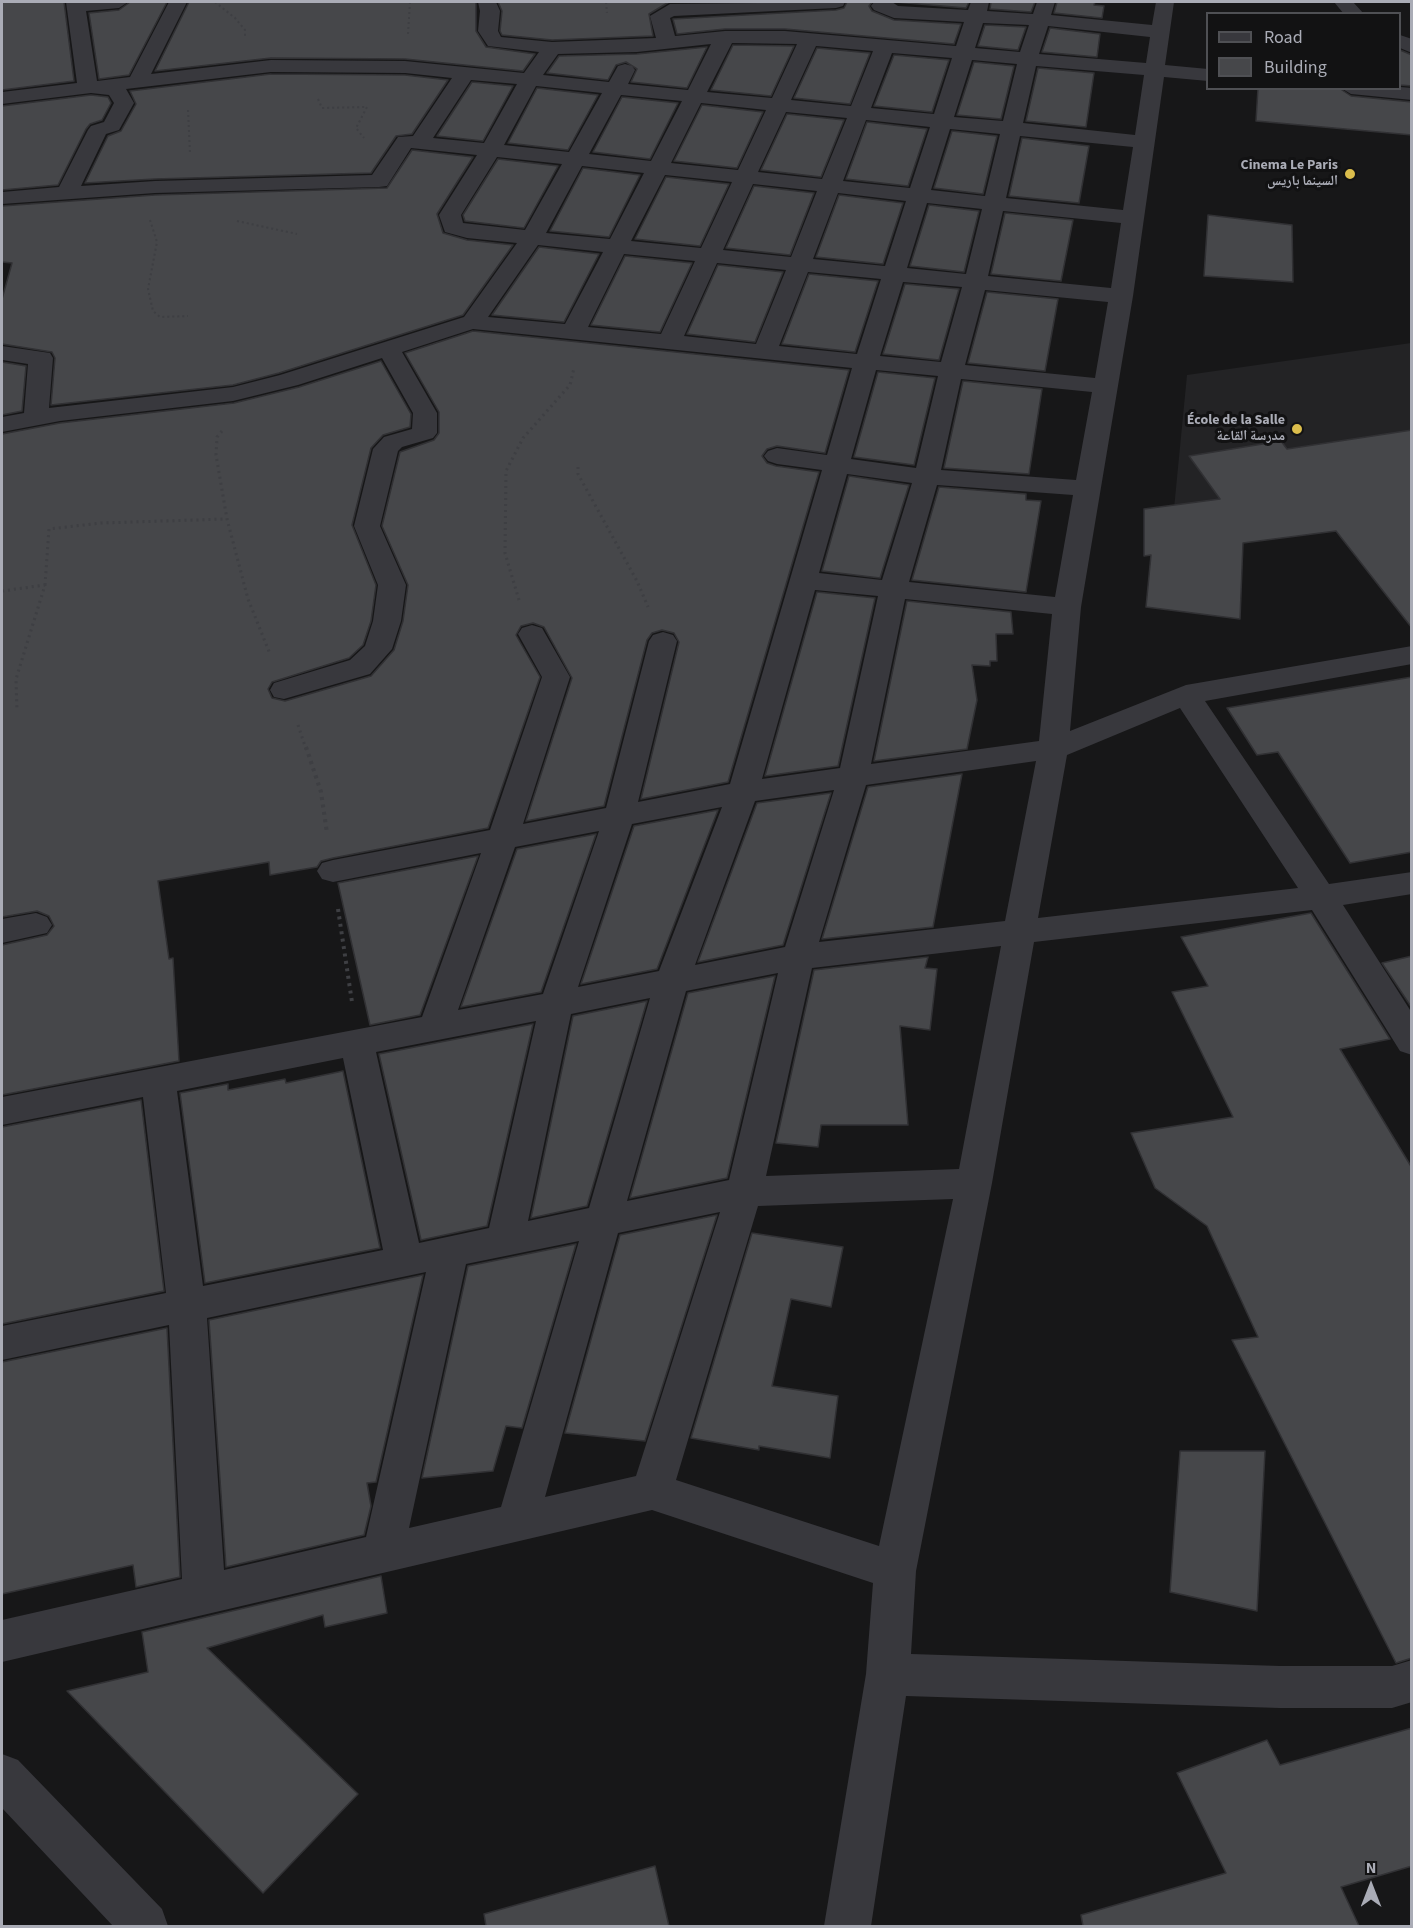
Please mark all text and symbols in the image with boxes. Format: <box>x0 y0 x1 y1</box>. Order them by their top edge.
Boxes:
legend <box>1206 12 1401 90</box>
text: Road <box>1264 25 1303 50</box>
text: Building <box>1264 55 1327 80</box>
place label: Cinema Le Paris السينما باريس <box>1241 158 1338 190</box>
marker: Cinema Le Paris السينما باريس <box>1343 167 1357 181</box>
place label: École de la Salle مدرسة القاعة <box>1187 413 1285 446</box>
marker: École de la Salle مدرسة القاعة <box>1290 422 1304 436</box>
north arrow <box>1341 1856 1401 1916</box>
text: N <box>1366 1857 1376 1879</box>

